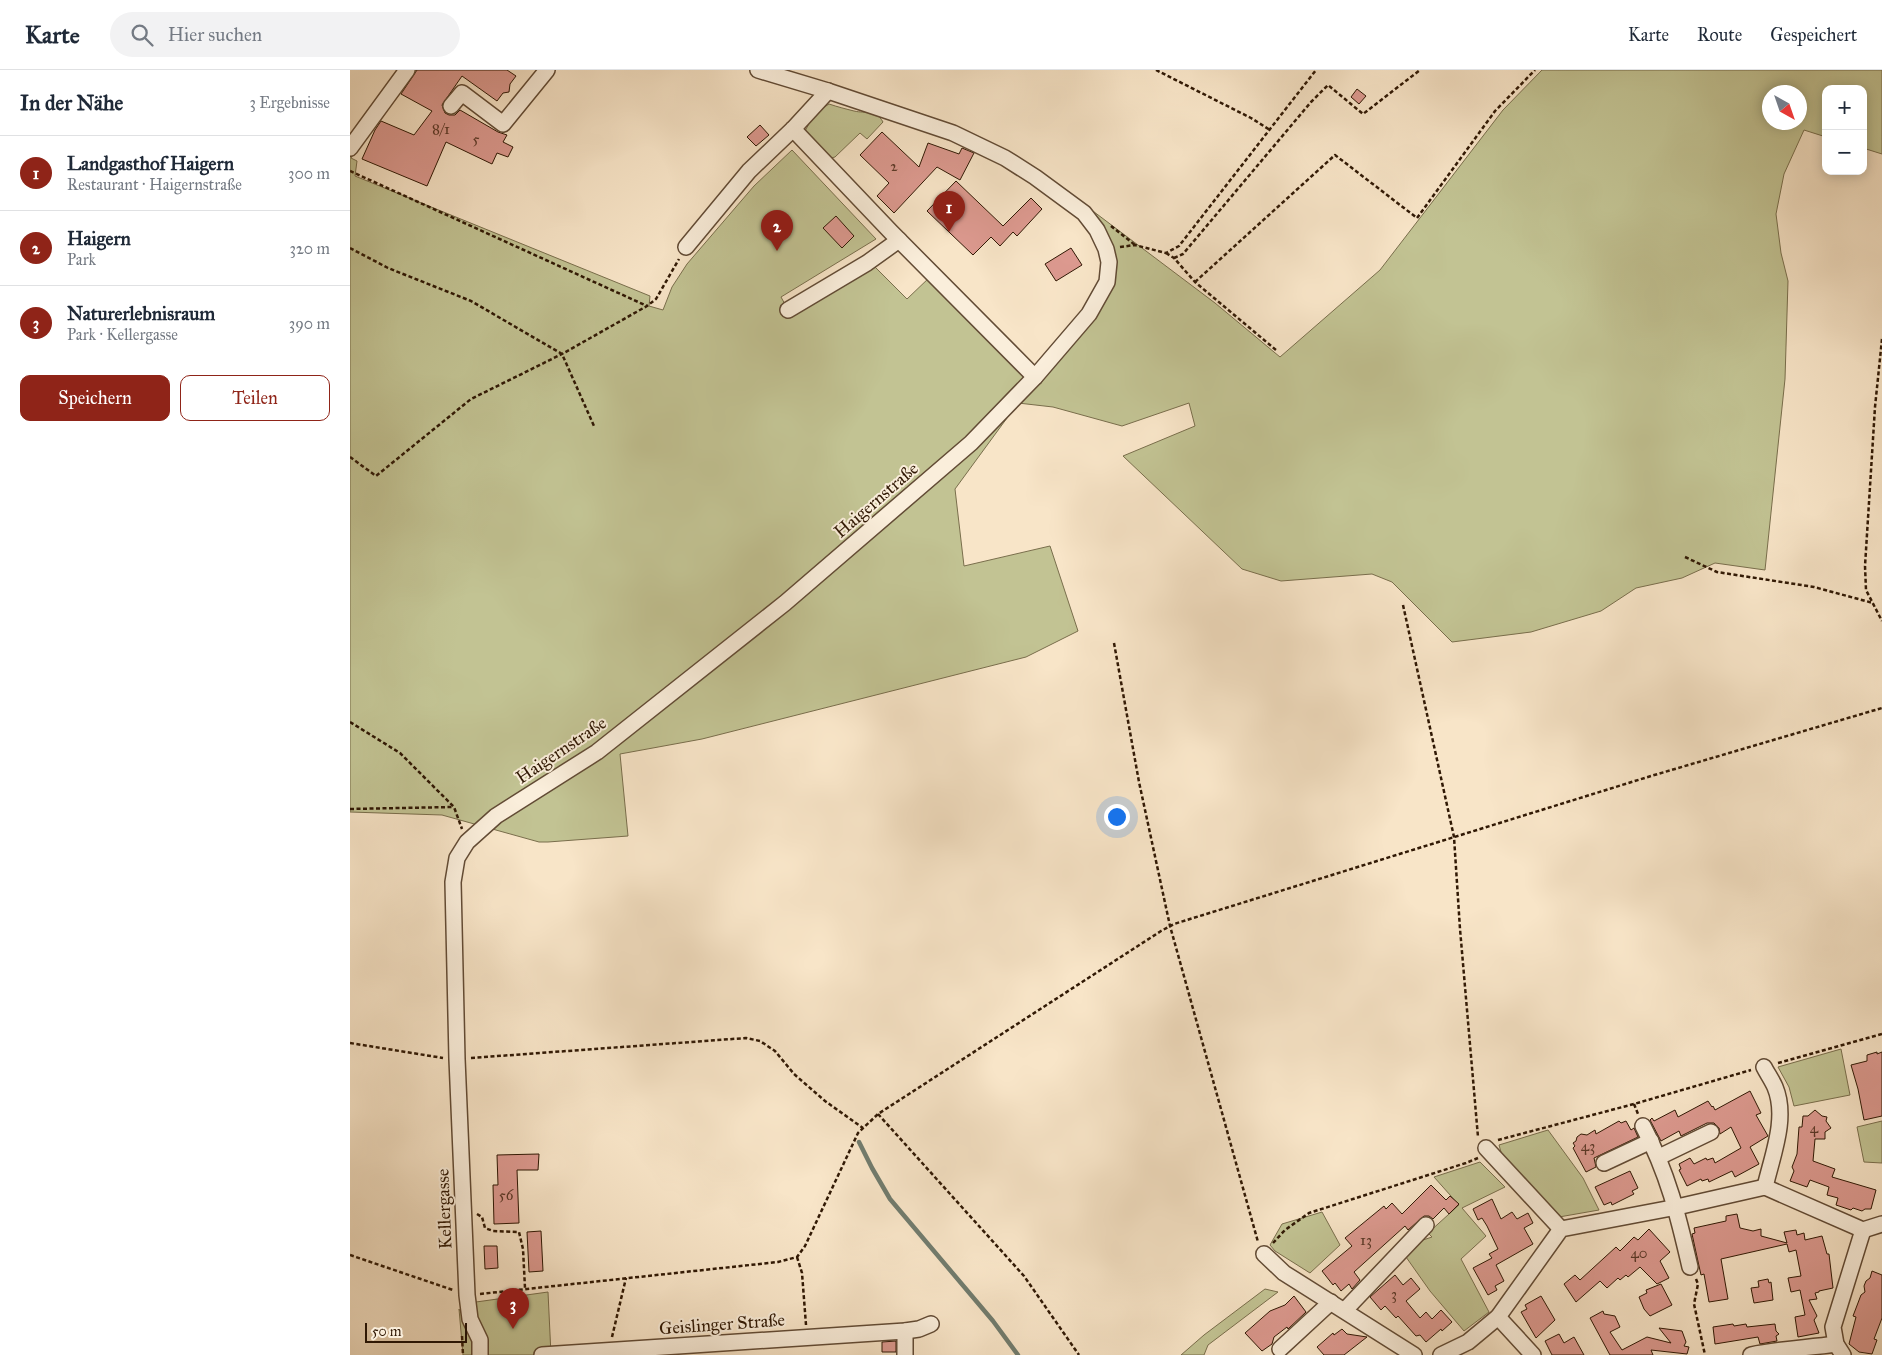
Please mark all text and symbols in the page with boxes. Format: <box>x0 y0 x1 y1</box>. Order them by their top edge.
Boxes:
search box <box>110 12 460 57</box>
text: Karte <box>25 20 80 50</box>
icon: search <box>128 21 156 49</box>
text: Hier suchen <box>168 23 262 46</box>
text: Karte <box>1628 24 1669 46</box>
text: Route <box>1697 24 1742 46</box>
text: Gespeichert <box>1770 24 1857 46</box>
north arrow <box>1762 85 1807 130</box>
map controls <box>1822 85 1867 175</box>
button: + <box>1822 85 1867 130</box>
text: In der Nähe <box>20 90 123 116</box>
text: 3 Ergebnisse <box>249 93 330 112</box>
house number: 8/1 <box>432 120 450 138</box>
house number: 5 <box>473 130 480 148</box>
button: − <box>1822 130 1867 175</box>
text: Landgasthof Haigern <box>67 152 234 175</box>
house number: 2 <box>890 157 898 175</box>
text: 1 <box>33 164 39 183</box>
text: 300 m <box>288 164 330 183</box>
text: Restaurant · Haigernstraße <box>67 175 242 194</box>
pin: 1 <box>933 191 965 232</box>
pin: 2 <box>761 210 793 251</box>
text: Haigern <box>67 227 131 250</box>
text: 2 <box>32 239 40 258</box>
text: 320 m <box>290 239 330 258</box>
text: Park <box>67 250 96 269</box>
text: Naturerlebnisraum <box>67 302 215 325</box>
text: 3 <box>33 314 39 333</box>
text: 390 m <box>289 314 330 333</box>
text: Park · Kellergasse <box>67 325 178 344</box>
button: Speichern <box>20 375 170 421</box>
button: Teilen <box>180 375 330 421</box>
street label: Haigernstraße <box>829 457 923 543</box>
street label: Haigernstraße <box>511 712 611 789</box>
your location <box>1104 804 1130 830</box>
house number: 4 <box>1810 1119 1819 1137</box>
house number: 43 <box>1581 1137 1595 1155</box>
street label: Kellergasse <box>432 1168 457 1250</box>
house number: 56 <box>499 1186 515 1204</box>
house number: 13 <box>1360 1231 1372 1249</box>
house number: 40 <box>1630 1244 1648 1262</box>
house number: 3 <box>1391 1285 1397 1303</box>
pin: 3 <box>497 1288 529 1329</box>
street label: Geislinger Straße <box>658 1309 786 1340</box>
scale bar <box>365 1320 468 1343</box>
text: 50 m <box>372 1323 401 1340</box>

